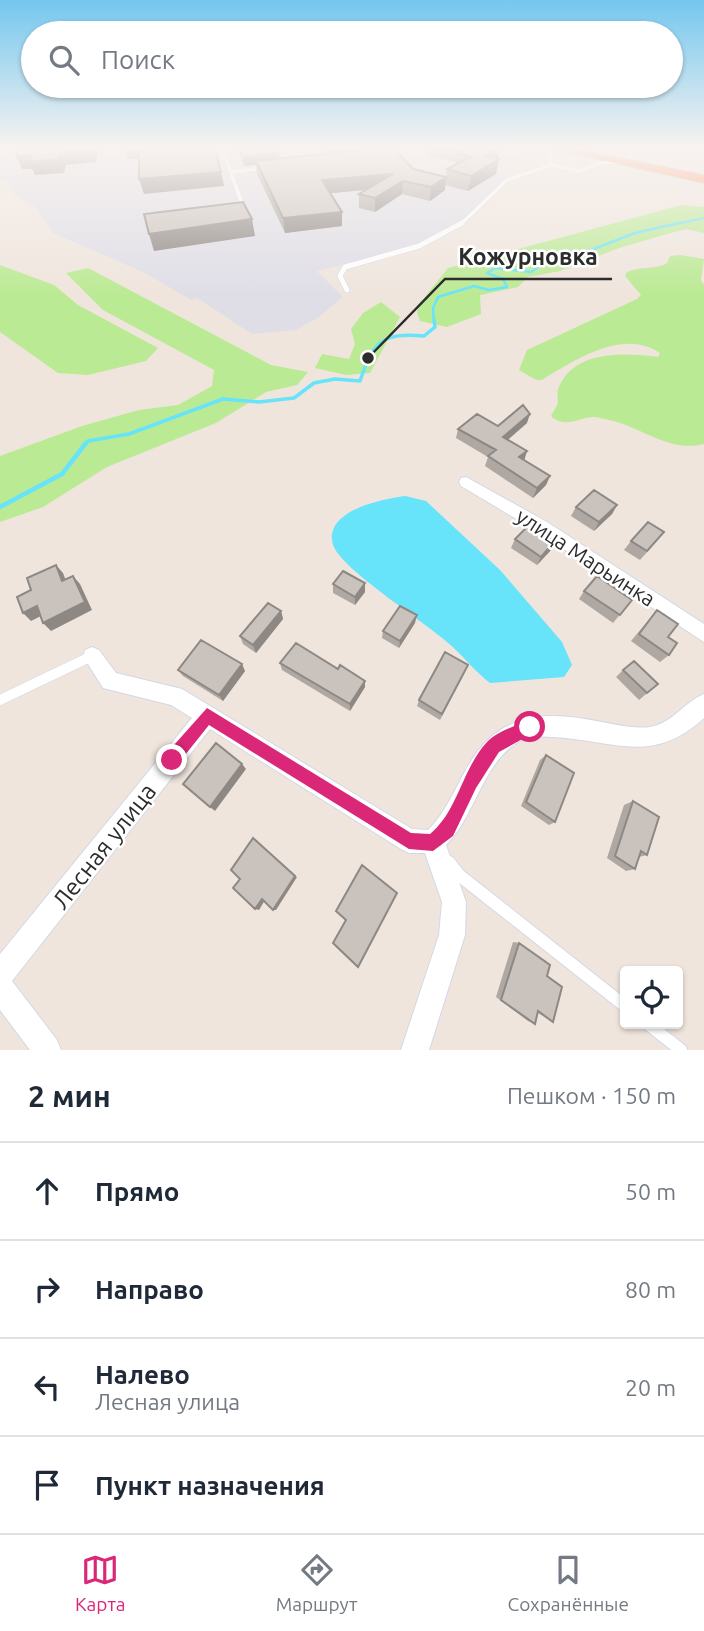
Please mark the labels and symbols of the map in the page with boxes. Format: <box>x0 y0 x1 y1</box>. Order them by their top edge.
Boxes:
callout: Кожурновка <box>445 235 612 279</box>
text: Кожурновка <box>458 244 598 269</box>
street label: улица Марьинка <box>512 503 660 611</box>
route start <box>514 711 545 742</box>
route end <box>156 744 187 775</box>
street label: Лесная улица <box>47 778 161 914</box>

